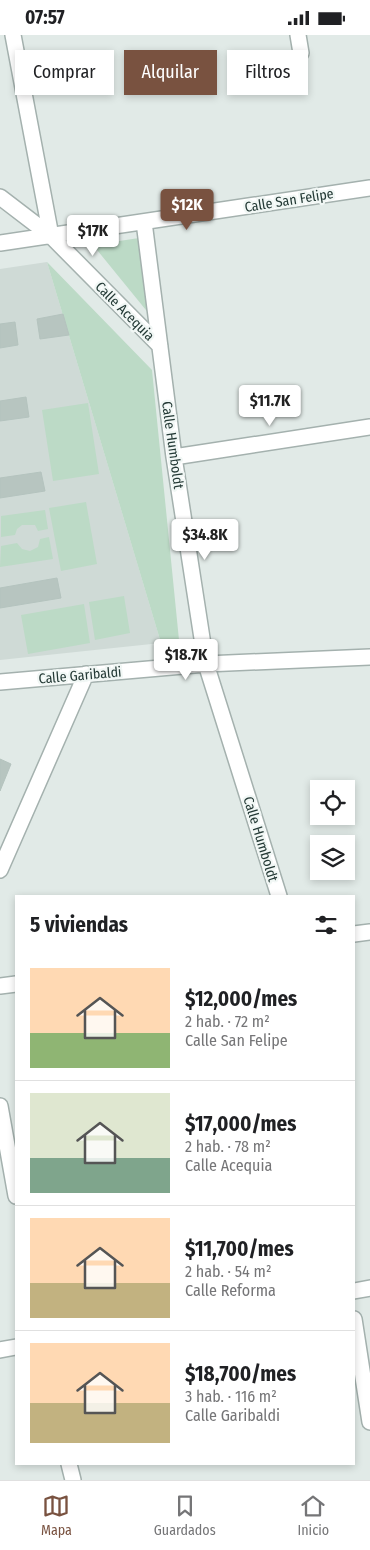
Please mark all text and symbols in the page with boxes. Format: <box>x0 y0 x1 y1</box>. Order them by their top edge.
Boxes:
text: 07:57 <box>25 6 65 29</box>
chip: Comprar <box>15 50 114 95</box>
chip: Alquilar <box>124 50 217 95</box>
chip: Filtros <box>227 50 308 95</box>
street label: Calle San Felipe <box>243 185 335 216</box>
pin: $12K <box>157 189 217 231</box>
text: $12K <box>172 195 202 214</box>
pin: $17K <box>63 215 123 257</box>
text: $17K <box>78 221 108 240</box>
street label: Calle Acequia <box>92 278 158 344</box>
pin: $11.7K <box>229 385 311 427</box>
text: $11.7K <box>250 391 290 410</box>
street label: Calle Humboldt <box>158 400 187 490</box>
pin: $34.8K <box>164 519 246 561</box>
text: $34.8K <box>182 525 228 544</box>
pin: $18.7K <box>145 639 227 681</box>
text: $18.7K <box>165 645 207 664</box>
street label: Calle Garibaldi <box>38 663 122 688</box>
map controls <box>310 780 355 880</box>
button: locate <box>310 780 355 825</box>
street label: Calle Humboldt <box>239 794 282 884</box>
button: layers <box>310 835 355 880</box>
icon: filters <box>312 911 340 939</box>
text: 5 viviendas <box>30 912 128 938</box>
text: $12,000/mes <box>185 986 297 1012</box>
icon: home <box>70 988 130 1048</box>
text: 2 hab. · 72 m² <box>185 1012 270 1031</box>
text: Calle San Felipe <box>185 1031 288 1050</box>
text: $17,000/mes <box>185 1111 296 1137</box>
icon: home <box>70 1113 130 1173</box>
text: 2 hab. · 78 m² <box>185 1137 271 1156</box>
text: Calle Acequia <box>185 1156 272 1175</box>
text: $11,700/mes <box>185 1236 294 1262</box>
icon: home <box>70 1238 130 1298</box>
text: 2 hab. · 54 m² <box>185 1262 272 1281</box>
text: Calle Reforma <box>185 1281 276 1300</box>
text: $18,700/mes <box>185 1361 296 1387</box>
icon: home <box>70 1363 130 1423</box>
text: 3 hab. · 116 m² <box>185 1387 277 1406</box>
text: Calle Garibaldi <box>185 1406 280 1425</box>
tab: Mapa <box>41 1492 72 1539</box>
tab: Guardados <box>154 1492 216 1539</box>
tab: Inicio <box>298 1492 329 1539</box>

